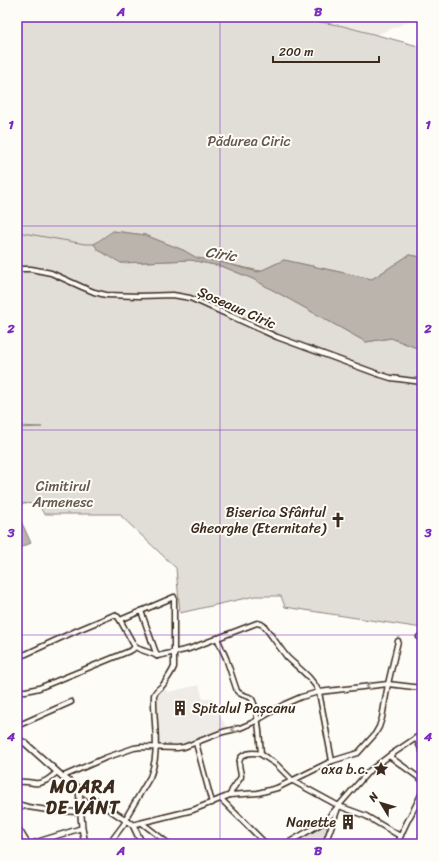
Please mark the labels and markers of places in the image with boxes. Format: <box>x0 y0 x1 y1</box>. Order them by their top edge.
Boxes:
place label: Biserica Sfântul Gheorghe (Eternitate) <box>191 500 327 541</box>
church icon: Biserica Sfântul Gheorghe (Eternitate) <box>329 511 347 529</box>
place label: Spitalul Pașcanu <box>192 696 296 721</box>
building icon: Spitalul Pașcanu <box>171 699 189 717</box>
place label: axa b.c. <box>321 757 369 782</box>
place icon: axa b.c. <box>372 760 390 778</box>
place label: Nanette <box>286 810 336 835</box>
building icon: Nanette <box>339 813 357 831</box>

